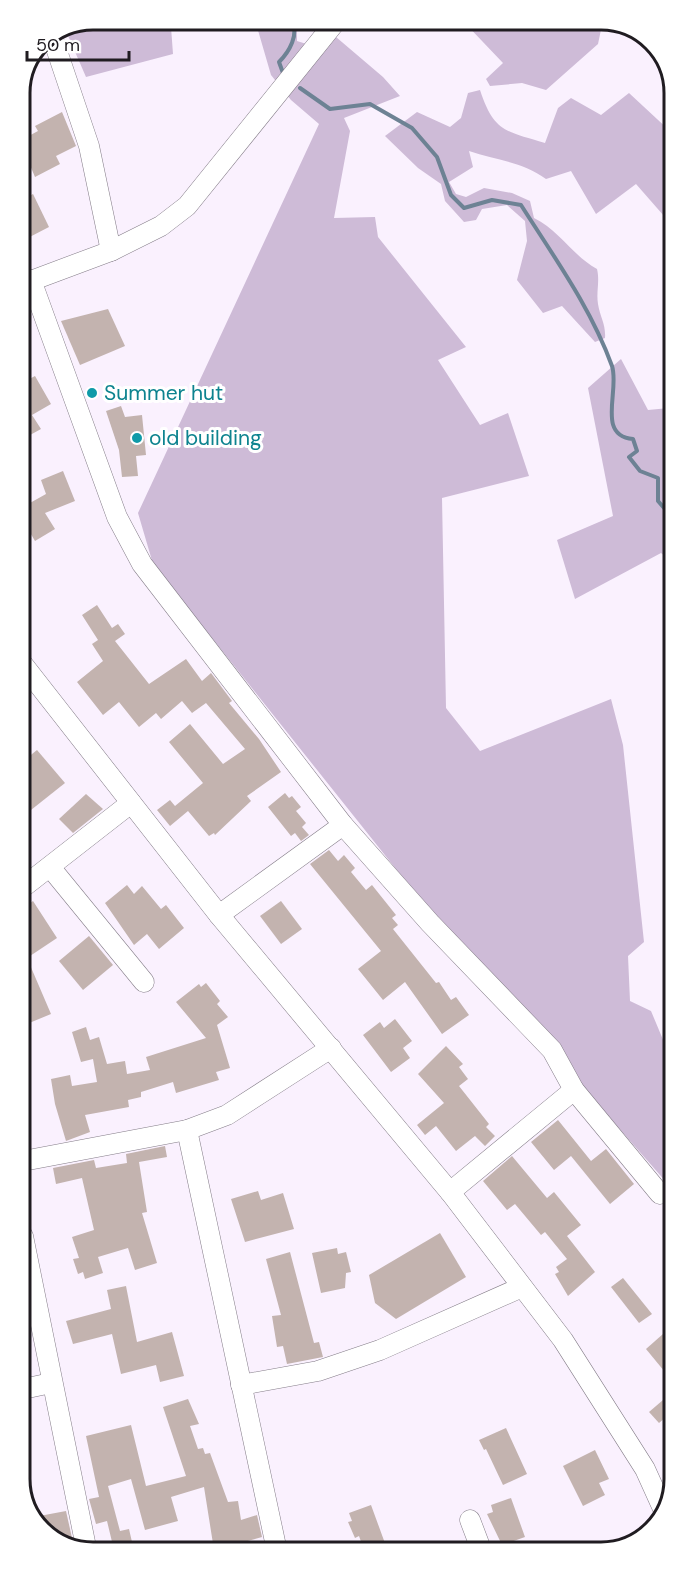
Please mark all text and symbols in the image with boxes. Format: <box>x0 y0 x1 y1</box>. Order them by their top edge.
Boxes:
scale bar <box>27 24 129 62</box>
text: 50 m <box>36 33 80 57</box>
place label: Summer hut <box>104 379 223 407</box>
marker: Summer hut <box>85 386 99 400</box>
place label: old building <box>149 424 262 452</box>
marker: old building <box>130 431 144 445</box>

